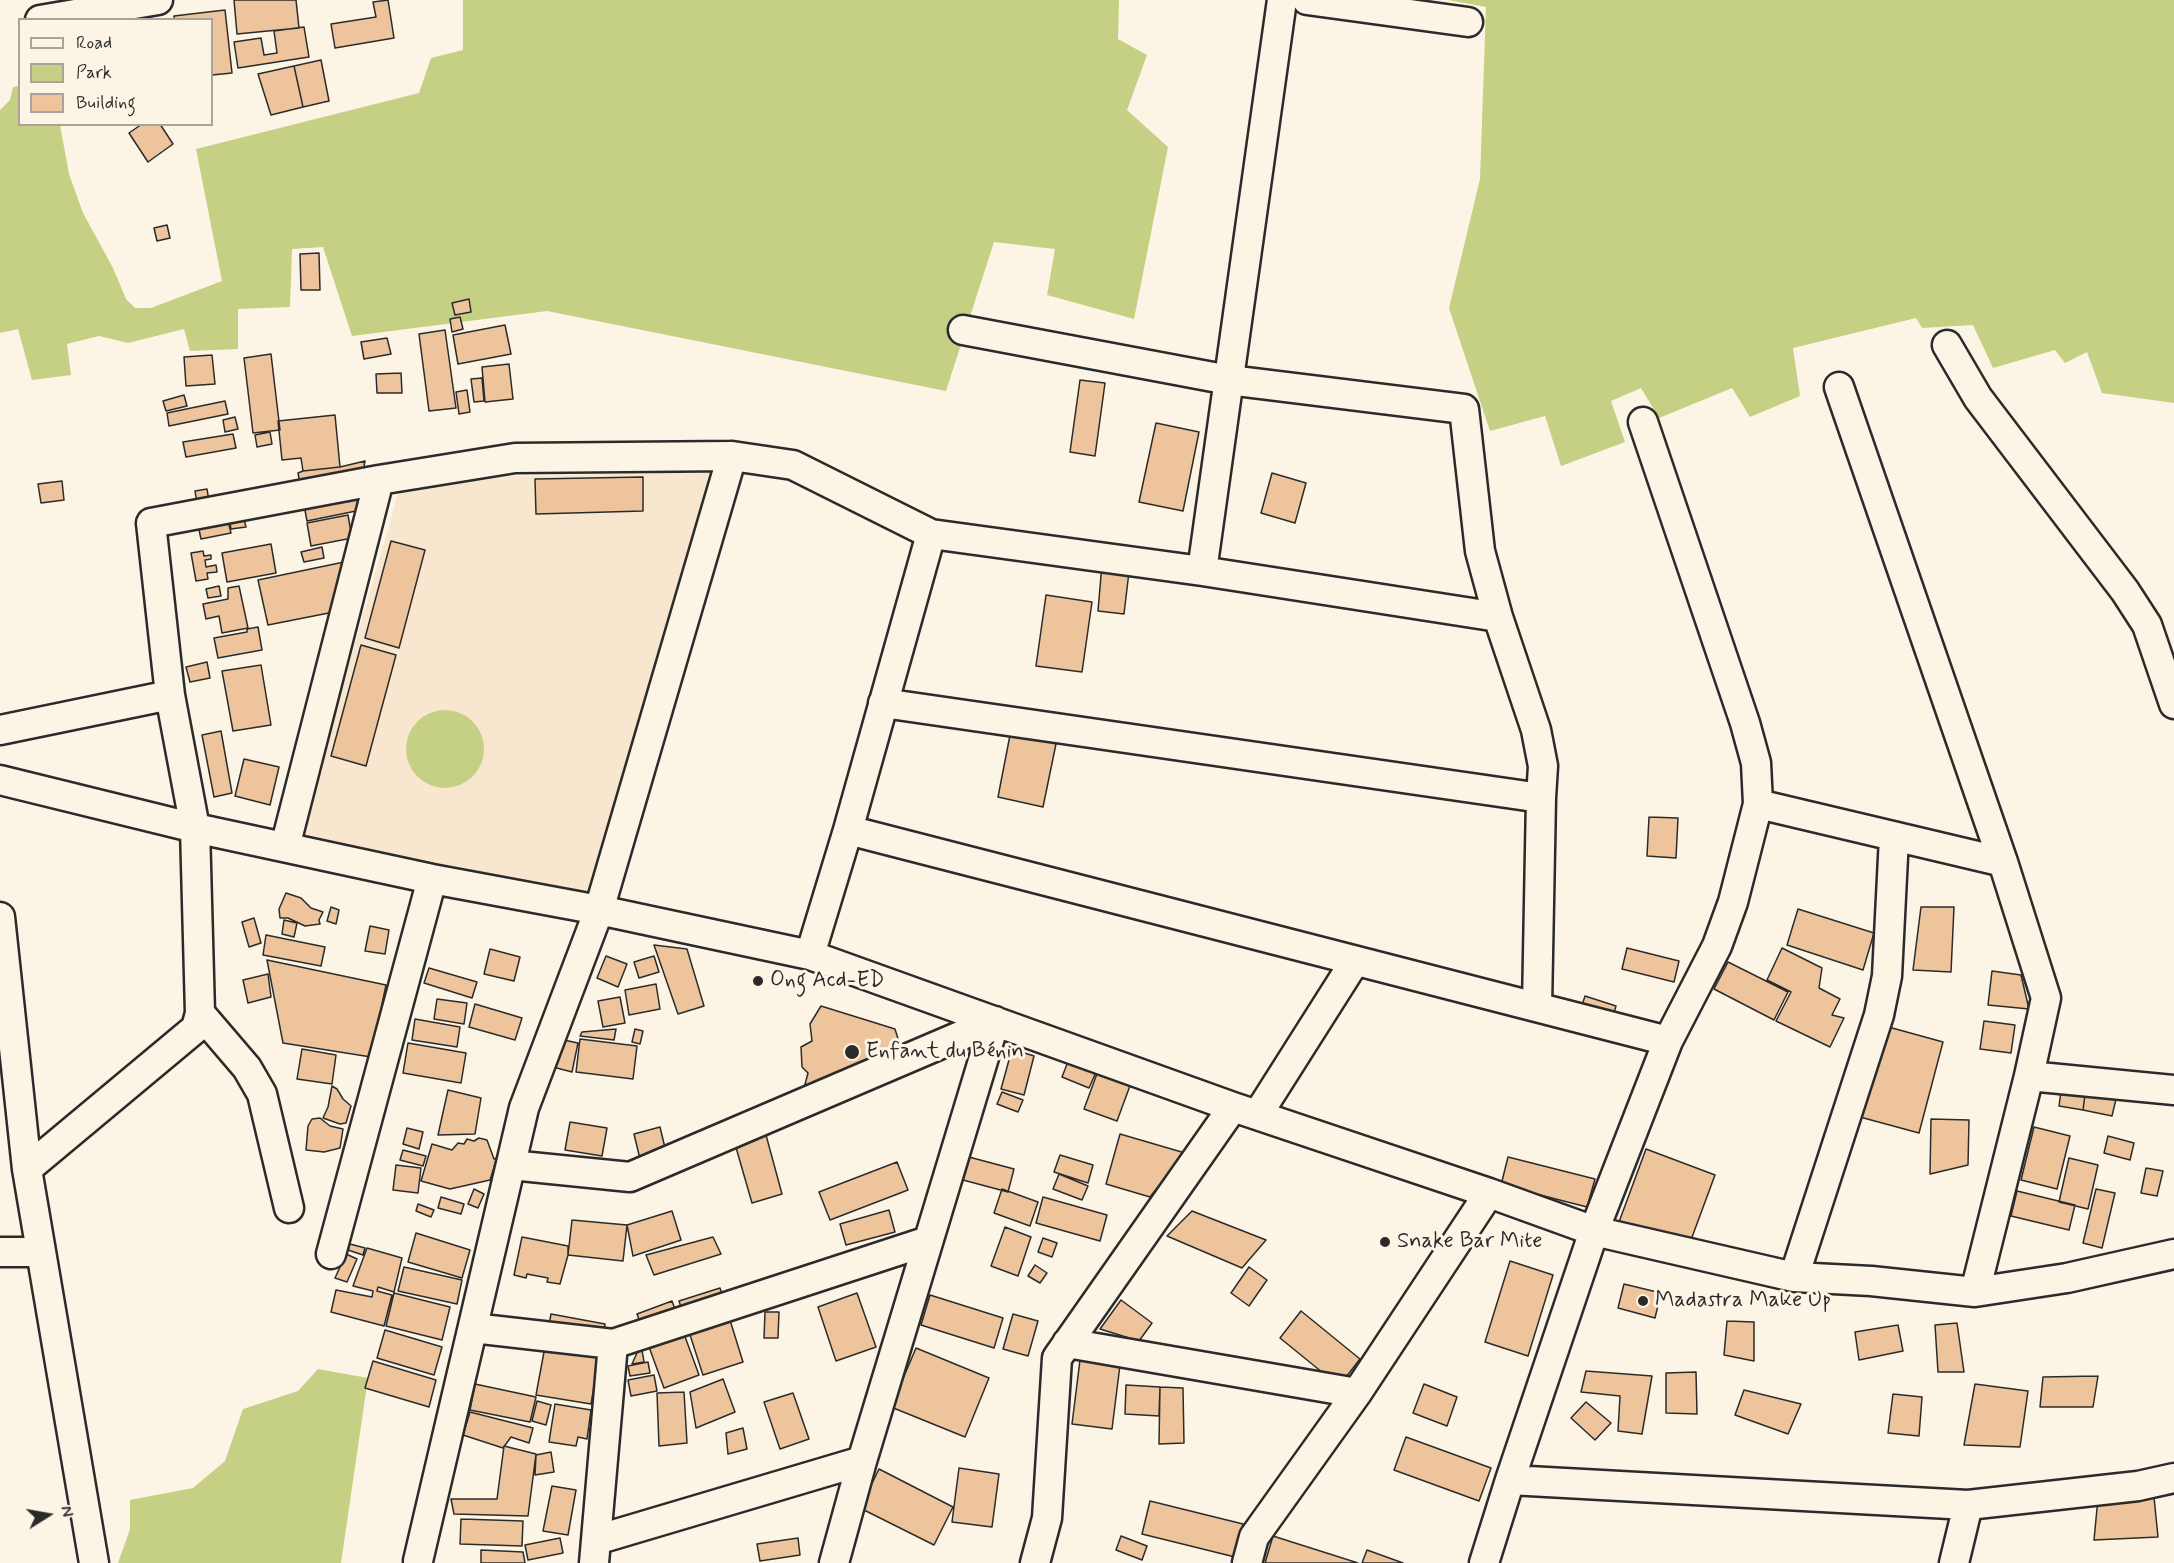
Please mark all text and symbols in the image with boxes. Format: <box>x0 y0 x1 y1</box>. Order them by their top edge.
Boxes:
legend <box>18 18 213 126</box>
text: Road <box>76 31 112 55</box>
text: Park <box>76 61 112 85</box>
text: Building <box>76 91 136 115</box>
place label: Ong Acd-ED <box>770 968 884 994</box>
marker: Ong Acd-ED <box>751 974 765 988</box>
place label: Enfant du Bénin <box>866 1039 1024 1065</box>
marker: Enfant du Bénin <box>843 1043 861 1061</box>
place label: Snake Bar Mite <box>1397 1229 1542 1255</box>
marker: Snake Bar Mite <box>1378 1235 1392 1249</box>
place label: Madastra Make Up <box>1655 1288 1831 1314</box>
marker: Madastra Make Up <box>1636 1294 1650 1308</box>
north arrow <box>18 1485 78 1545</box>
text: N <box>55 1504 77 1519</box>

